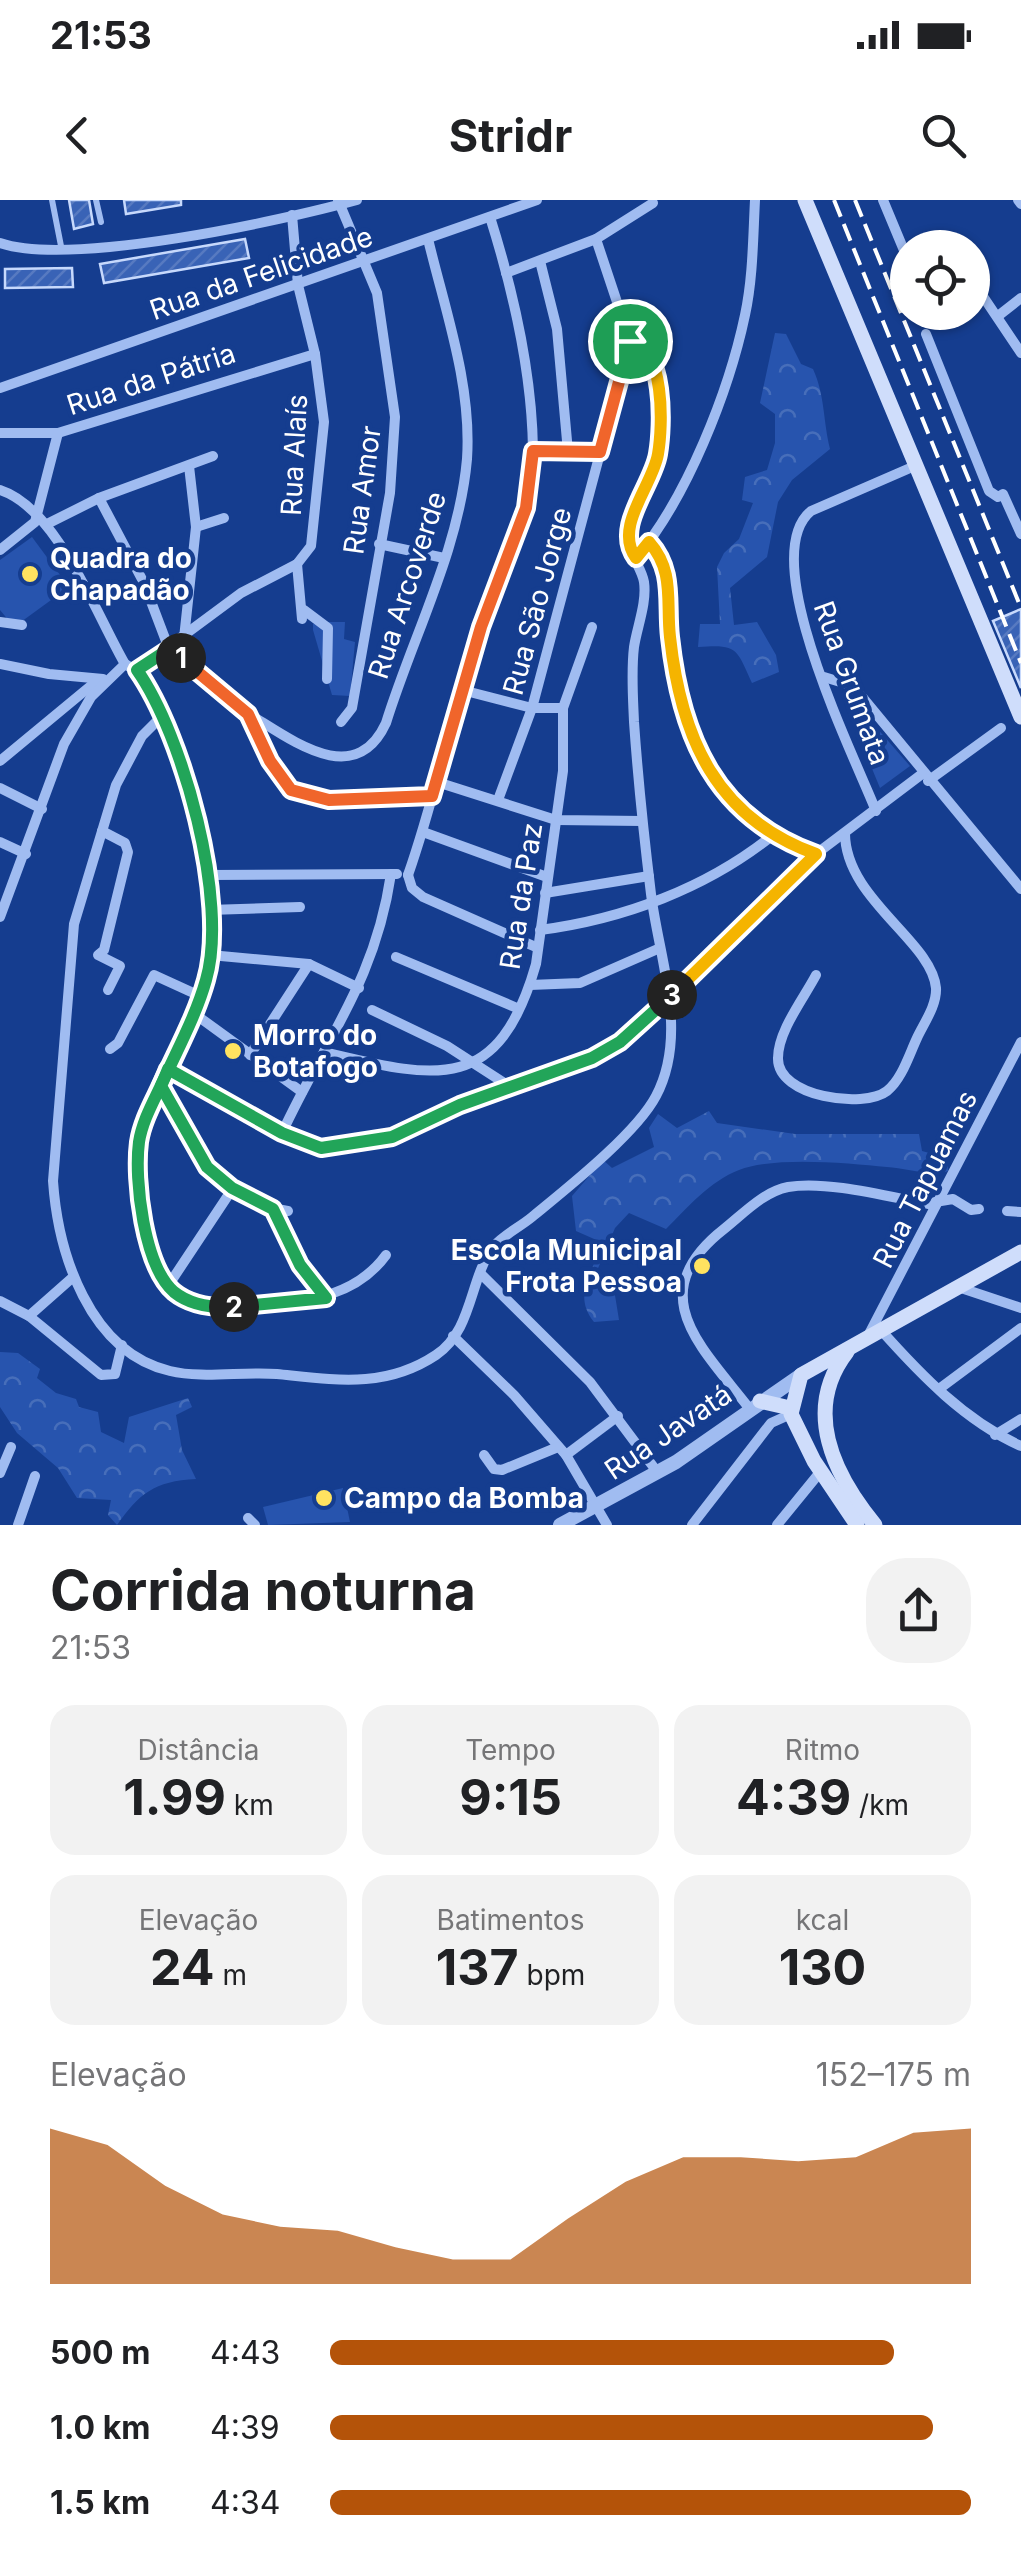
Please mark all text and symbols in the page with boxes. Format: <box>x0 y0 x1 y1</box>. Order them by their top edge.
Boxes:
text: 21:53 <box>50 12 152 58</box>
icon: back <box>50 108 105 163</box>
text: Stridr <box>449 108 572 163</box>
icon: search <box>916 108 971 163</box>
street label: Rua da Felicidade <box>145 219 377 327</box>
map controls <box>890 230 990 330</box>
button: locate <box>890 230 990 330</box>
pin <box>588 299 673 384</box>
icon: arrive <box>603 314 658 369</box>
street label: Rua da Pátria <box>62 336 240 422</box>
street label: Rua Alaís <box>274 393 314 517</box>
street label: Rua Amor <box>336 424 388 556</box>
street label: Rua Arcoverde <box>361 487 453 683</box>
street label: Rua São Jorge <box>496 503 578 699</box>
place label: Quadra do Chapadão <box>50 541 192 607</box>
marker: Quadra do Chapadão <box>19 563 41 585</box>
street label: Rua Grumata <box>807 597 897 769</box>
pin: 1 <box>156 633 206 683</box>
text: 1 <box>175 641 187 675</box>
street label: Rua da Paz <box>493 820 549 972</box>
pin: 3 <box>647 970 697 1020</box>
text: 3 <box>663 978 681 1012</box>
place label: Morro do Botafogo <box>253 1018 378 1084</box>
marker: Morro do Botafogo <box>222 1040 244 1062</box>
street label: Rua Tapuamas <box>866 1085 984 1273</box>
place label: Escola Municipal Frota Pessoa <box>451 1233 682 1299</box>
marker: Escola Municipal Frota Pessoa <box>691 1255 713 1277</box>
pin: 2 <box>209 1282 259 1332</box>
text: 2 <box>225 1290 243 1324</box>
street label: Rua Javatá <box>598 1377 738 1487</box>
place label: Campo da Bomba <box>344 1481 584 1515</box>
marker: Campo da Bomba <box>313 1487 335 1509</box>
text: Corrida noturna <box>50 1557 476 1623</box>
button: share <box>866 1558 971 1663</box>
text: 21:53 <box>50 1628 131 1667</box>
text: Distância <box>138 1733 259 1767</box>
text: Tempo <box>465 1733 556 1767</box>
text: Ritmo <box>785 1733 860 1767</box>
text: 1.99 <box>123 1767 226 1827</box>
text: 9:15 <box>459 1767 562 1827</box>
text: 4:39 <box>736 1767 851 1827</box>
text: km <box>226 1788 274 1822</box>
text: /km <box>851 1788 909 1822</box>
text: Elevação <box>139 1903 258 1937</box>
text: Batimentos <box>437 1903 584 1937</box>
text: kcal <box>796 1903 849 1937</box>
text: 24 <box>150 1937 215 1997</box>
text: 137 <box>436 1937 519 1997</box>
text: 130 <box>779 1937 866 1997</box>
text: m <box>215 1958 247 1992</box>
text: bpm <box>519 1958 585 1992</box>
text: Elevação <box>50 2055 187 2094</box>
text: 152–175 m <box>816 2055 971 2094</box>
text: 500 m <box>50 2333 150 2372</box>
text: 4:43 <box>210 2333 280 2372</box>
text: 1.0 km <box>50 2408 150 2447</box>
text: 4:39 <box>210 2408 280 2447</box>
text: 1.5 km <box>50 2483 150 2522</box>
text: 4:34 <box>210 2483 280 2522</box>

